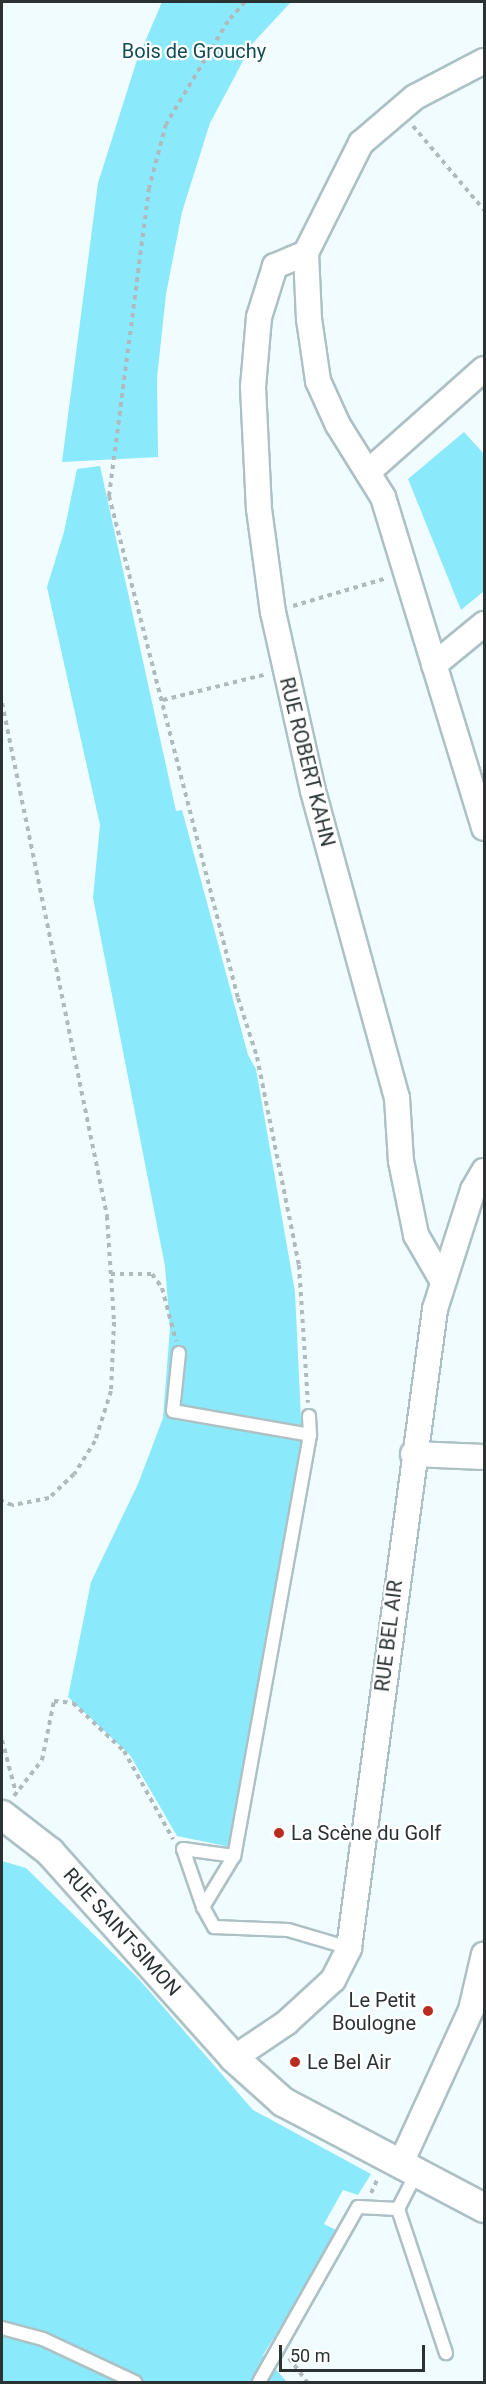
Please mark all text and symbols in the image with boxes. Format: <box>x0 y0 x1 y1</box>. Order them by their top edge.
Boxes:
park label: Bois de Grouchy <box>122 39 266 63</box>
street label: RUE ROBERT KAHN <box>274 675 340 849</box>
street label: RUE BEL AIR <box>370 1579 408 1693</box>
place label: La Scène du Golf <box>291 1821 441 1845</box>
marker: La Scène du Golf <box>272 1826 286 1840</box>
street label: RUE SAINT-SIMON <box>58 1863 186 2001</box>
place label: Le Petit Boulogne <box>332 1988 416 2035</box>
marker: Le Petit Boulogne <box>421 2004 435 2018</box>
place label: Le Bel Air <box>307 2050 391 2074</box>
marker: Le Bel Air <box>288 2055 302 2069</box>
scale bar <box>282 2333 428 2371</box>
text: 50 m <box>290 2345 330 2366</box>

